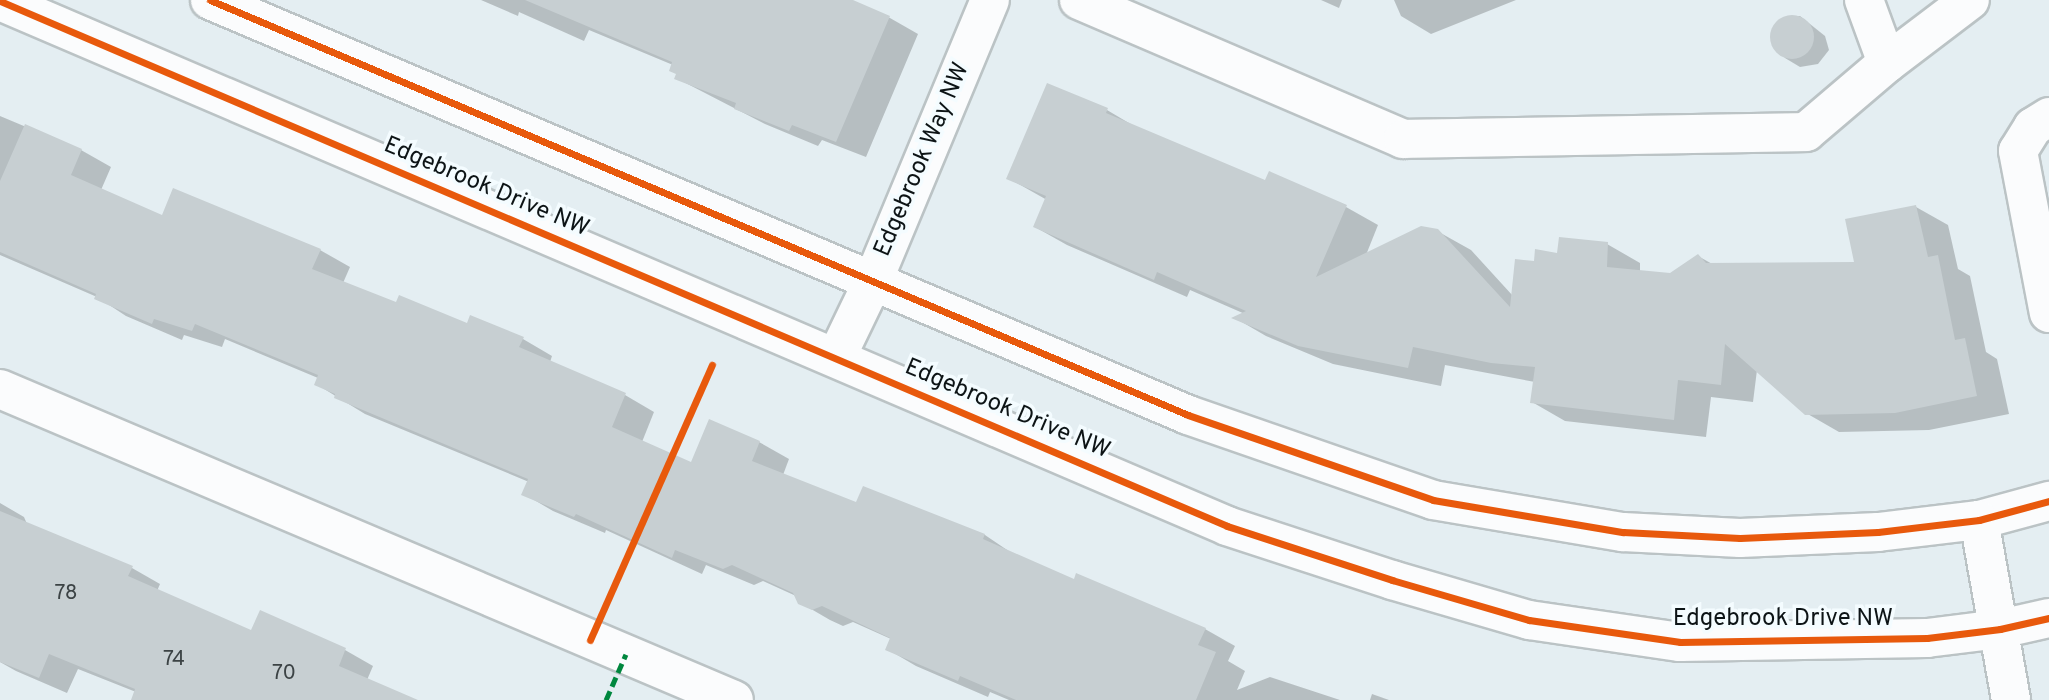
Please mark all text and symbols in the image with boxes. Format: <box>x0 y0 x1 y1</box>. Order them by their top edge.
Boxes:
street label: Edgebrook Way NW <box>869 58 977 262</box>
street label: Edgebrook Drive NW <box>379 132 593 244</box>
street label: Edgebrook Drive NW <box>900 354 1114 466</box>
house number: 78 <box>54 581 78 607</box>
street label: Edgebrook Drive NW <box>1673 606 1893 634</box>
house number: 74 <box>163 647 185 673</box>
house number: 70 <box>272 661 296 687</box>

